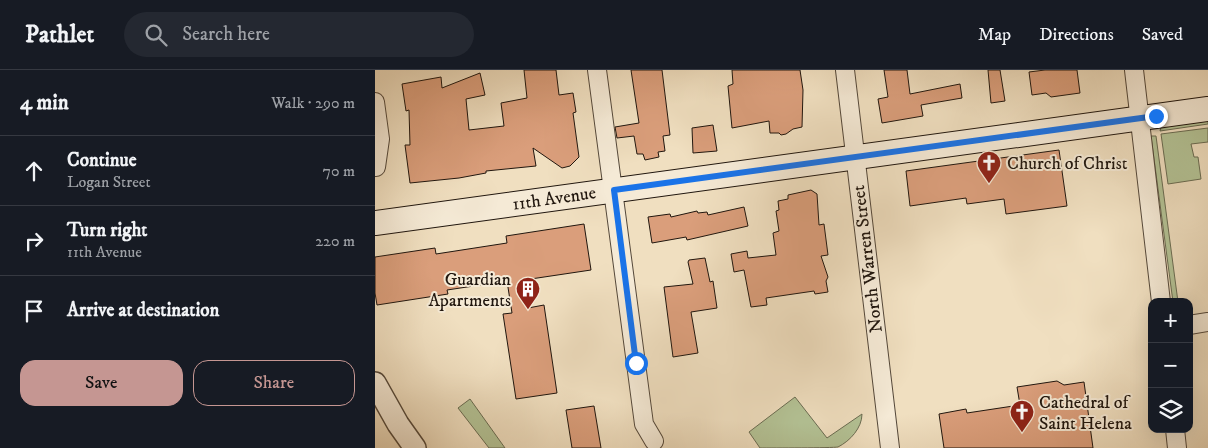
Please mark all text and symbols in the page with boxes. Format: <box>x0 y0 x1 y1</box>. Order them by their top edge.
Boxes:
search box <box>124 12 474 57</box>
text: Pathlet <box>25 20 94 50</box>
icon: search <box>142 21 170 49</box>
text: Search here <box>182 23 270 46</box>
text: Map <box>978 24 1011 46</box>
text: Directions <box>1039 24 1114 46</box>
text: Saved <box>1142 24 1183 46</box>
text: 4 min <box>20 90 69 116</box>
text: Walk · 290 m <box>271 93 355 113</box>
route end <box>1145 105 1168 128</box>
text: Continue <box>67 149 137 172</box>
church icon: Church of Christ <box>976 150 1002 184</box>
place label: Church of Christ <box>1007 153 1128 175</box>
icon: ahead <box>20 157 48 185</box>
text: 70 m <box>323 161 355 181</box>
text: Logan Street <box>67 172 151 192</box>
street label: 11th Avenue <box>511 182 597 216</box>
street label: North Warren Street <box>848 184 888 334</box>
text: Turn right <box>67 219 147 242</box>
icon: right <box>20 227 48 255</box>
text: 220 m <box>315 231 355 251</box>
text: 11th Avenue <box>67 242 142 262</box>
place label: Guardian Apartments <box>428 269 512 312</box>
building icon: Guardian Apartments <box>515 276 541 310</box>
icon: arrive <box>20 297 48 325</box>
map controls <box>1148 298 1193 433</box>
button: + <box>1148 298 1193 343</box>
text: Arrive at destination <box>67 299 219 322</box>
button: − <box>1148 343 1193 388</box>
route start <box>625 352 648 375</box>
button: Save <box>20 360 183 406</box>
button: Share <box>193 360 355 406</box>
button: layers <box>1148 388 1193 433</box>
place label: Cathedral of Saint Helena <box>1039 392 1132 435</box>
church icon: Cathedral of Saint Helena <box>1009 399 1035 433</box>

